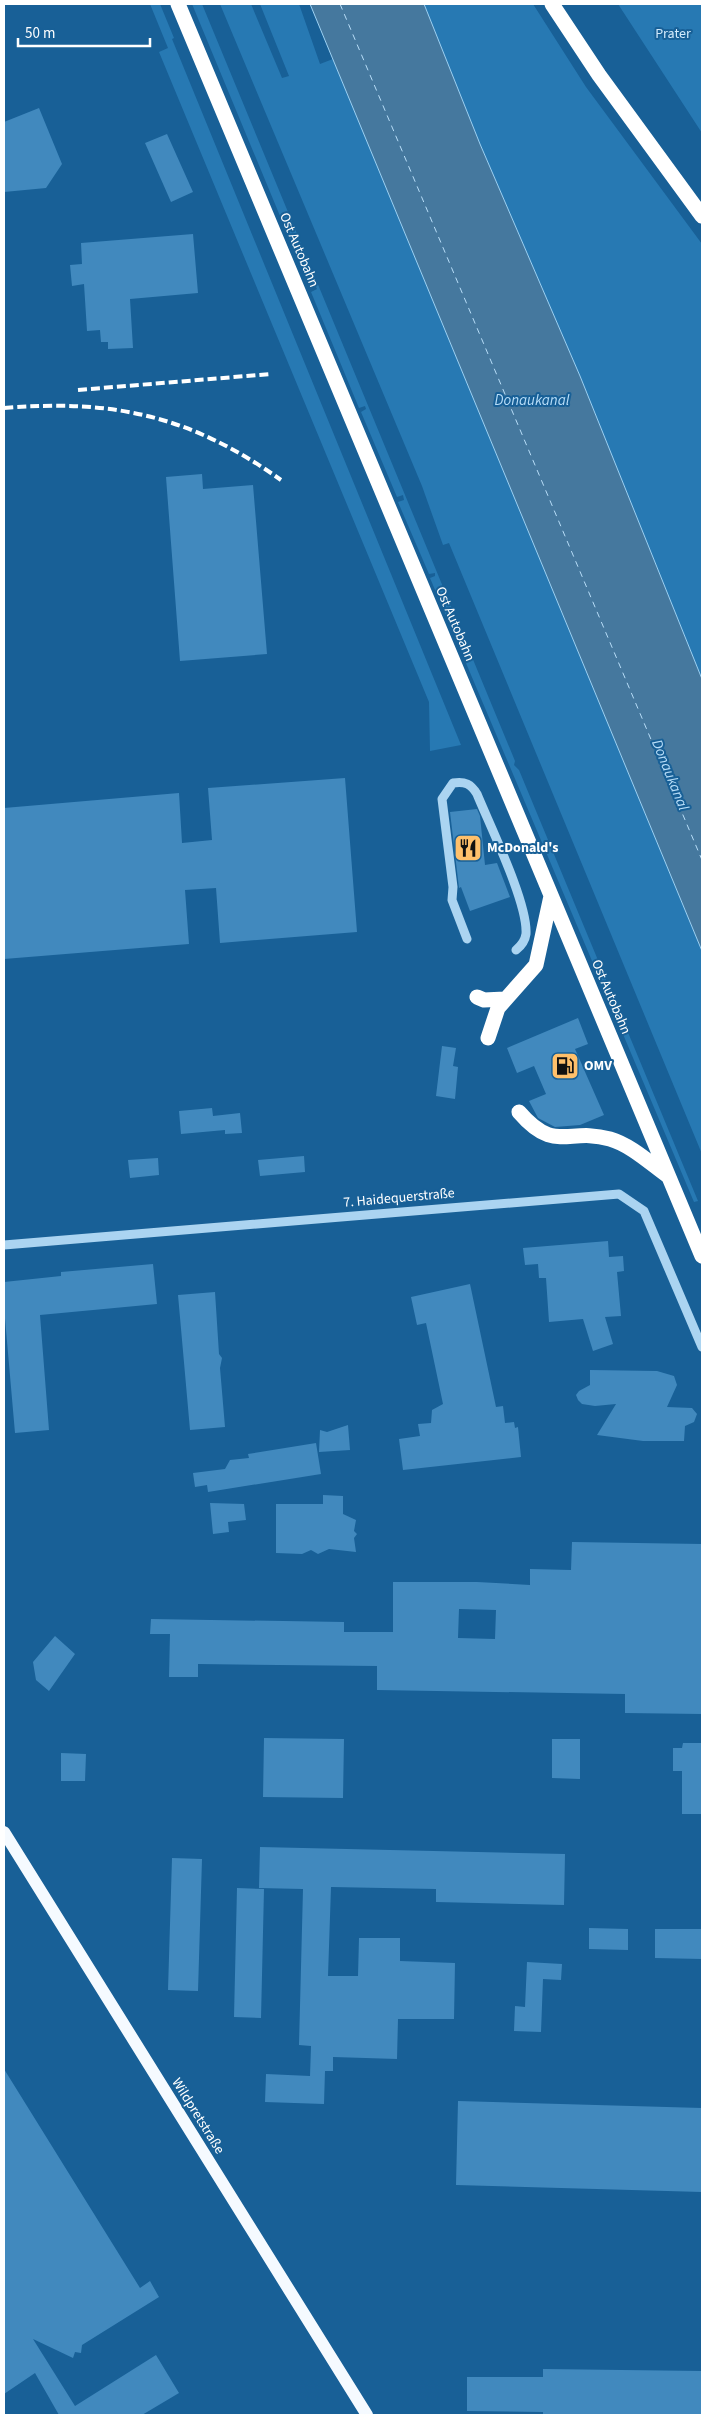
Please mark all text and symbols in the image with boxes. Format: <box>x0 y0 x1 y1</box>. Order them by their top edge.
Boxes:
scale bar <box>18 15 150 47</box>
text: 50 m <box>25 23 55 44</box>
park label: Prater <box>655 24 691 44</box>
street label: Ost Autobahn <box>274 209 324 291</box>
water label: Donaukanal <box>495 390 570 411</box>
street label: Ost Autobahn <box>430 583 480 665</box>
water label: Donaukanal <box>646 736 694 814</box>
restaurant icon: McDonald's <box>453 833 483 863</box>
place label: McDonald's <box>487 838 558 858</box>
street label: Ost Autobahn <box>586 956 636 1038</box>
fuel station icon: OMV <box>550 1051 580 1081</box>
place label: OMV <box>584 1056 612 1076</box>
street label: 7. Haidequerstraße <box>343 1183 456 1213</box>
street label: Wildpretstraße <box>167 2074 229 2158</box>

